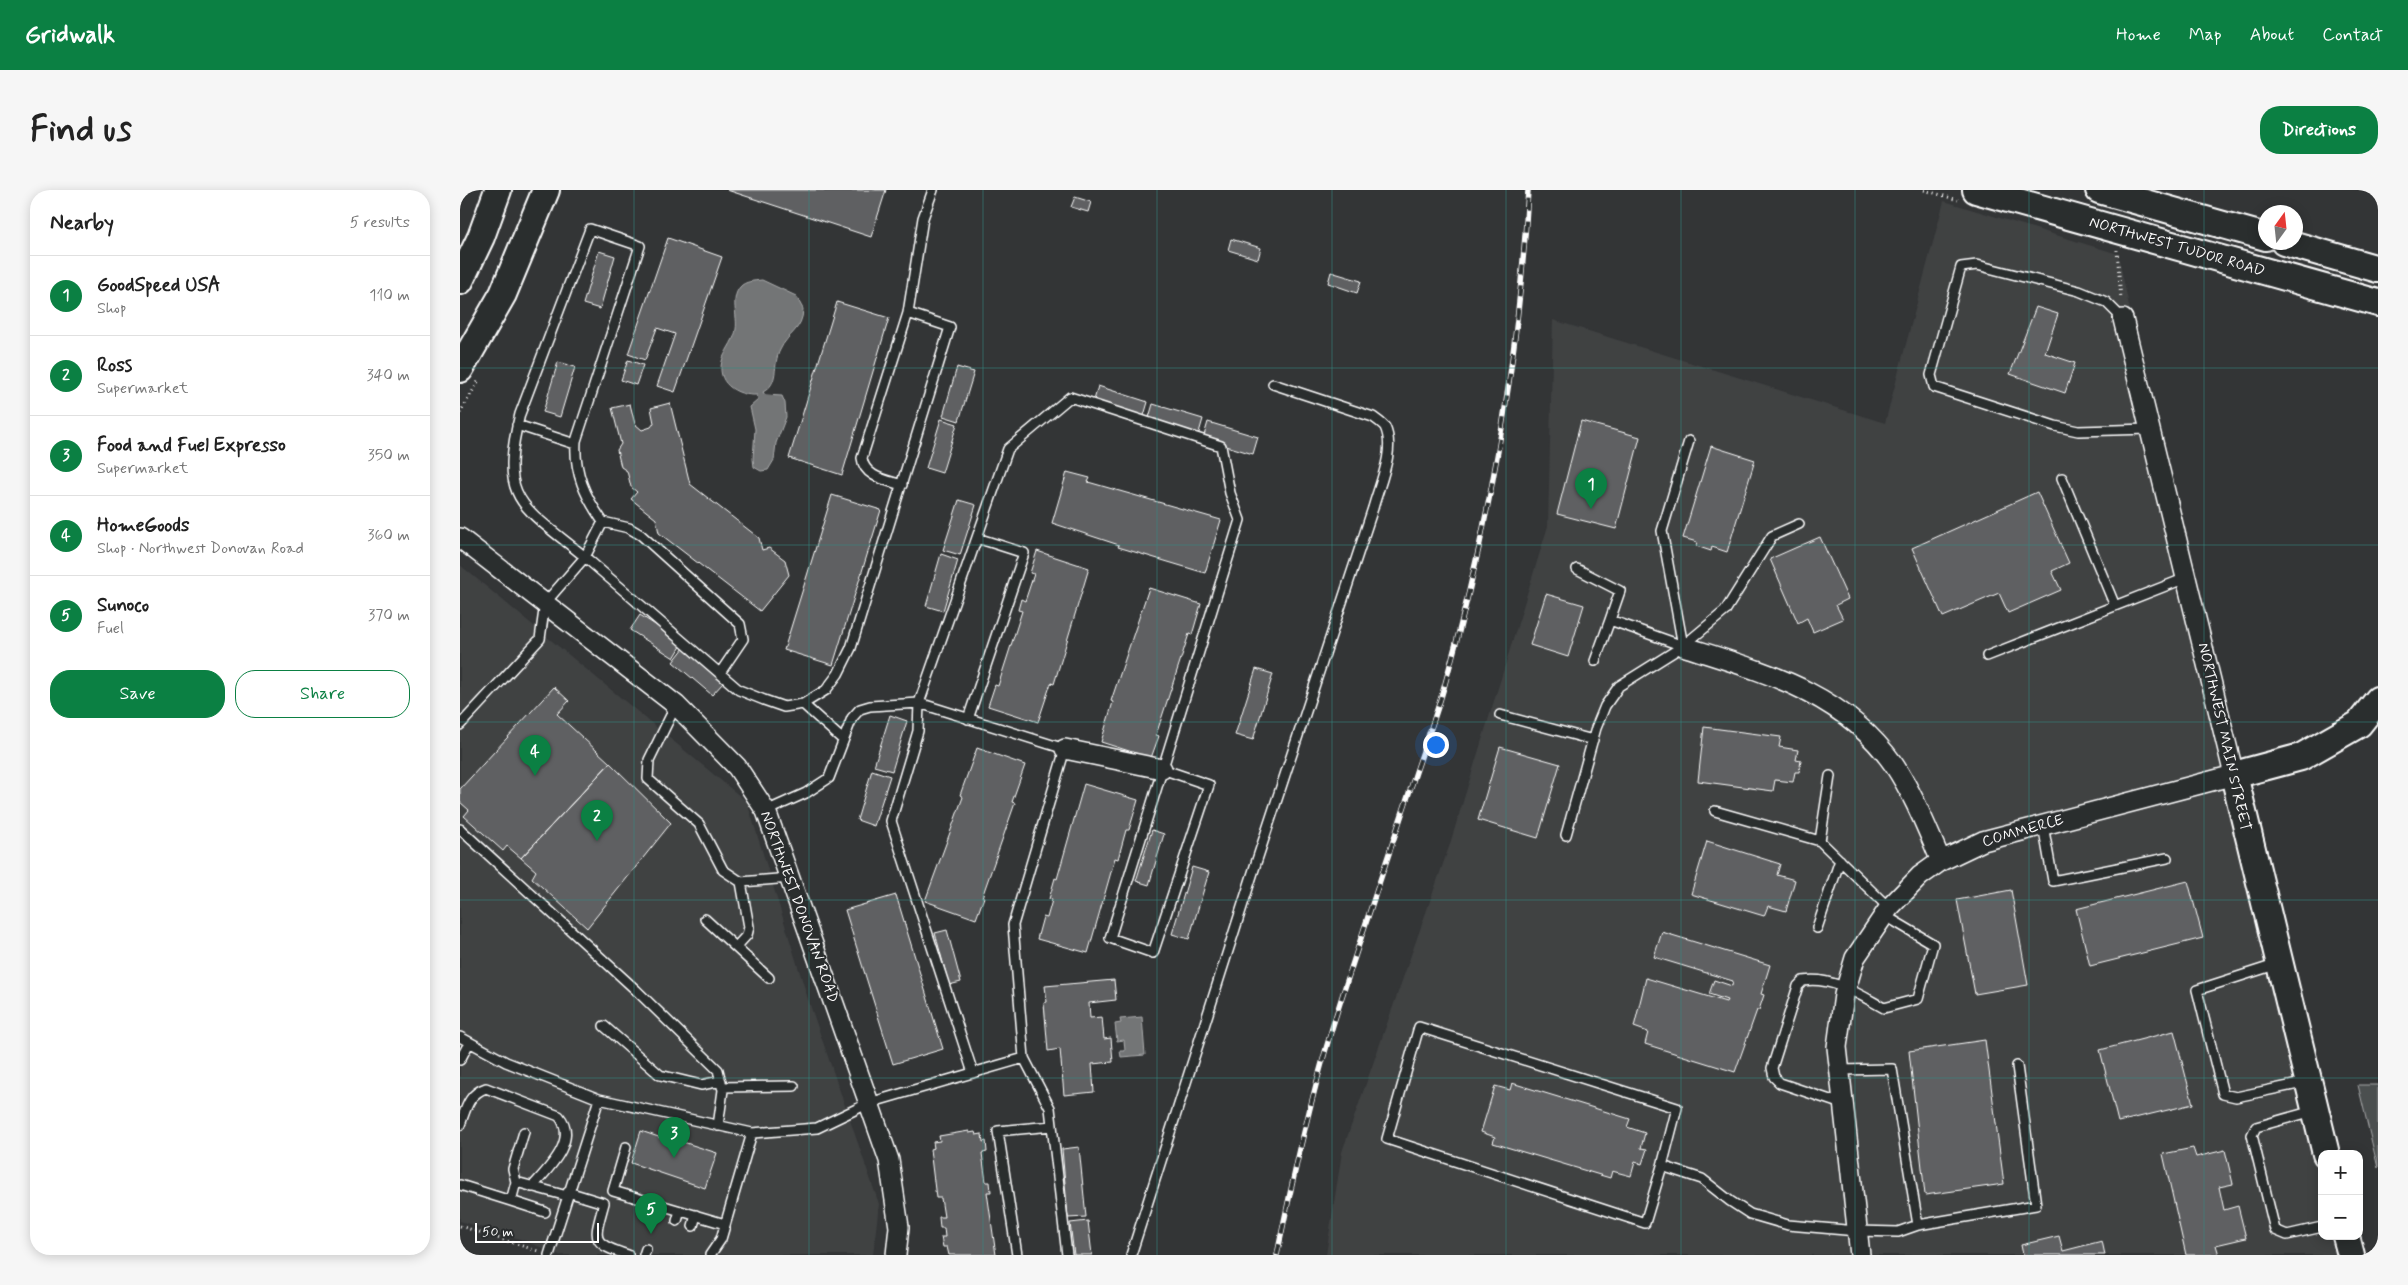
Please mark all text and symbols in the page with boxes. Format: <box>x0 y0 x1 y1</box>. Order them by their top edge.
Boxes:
text: Gridwalk <box>25 20 115 51</box>
text: Home <box>2116 23 2161 47</box>
text: Map <box>2189 23 2222 47</box>
text: About <box>2250 23 2294 47</box>
text: Contact <box>2322 23 2383 47</box>
button: Directions <box>2260 106 2378 154</box>
text: Find us <box>30 107 132 153</box>
north arrow <box>2258 205 2303 250</box>
text: Nearby <box>50 209 114 237</box>
text: 5 results <box>350 212 410 233</box>
street label: NORTHWEST TUDOR ROAD <box>2087 212 2267 282</box>
text: GoodSpeed USA <box>97 273 221 298</box>
text: 1 <box>62 285 70 306</box>
text: 110 m <box>369 285 410 306</box>
text: Shop <box>97 298 126 319</box>
text: Ross <box>97 353 132 378</box>
text: 2 <box>62 365 70 386</box>
text: 340 m <box>366 365 410 386</box>
text: Supermarket <box>97 378 188 399</box>
text: Food and Fuel Expresso <box>97 433 286 458</box>
text: 3 <box>62 445 70 466</box>
text: 350 m <box>368 445 410 466</box>
text: Supermarket <box>97 458 188 479</box>
pin: 1 <box>1575 468 1607 509</box>
text: HomeGoods <box>97 513 189 538</box>
text: 4 <box>61 525 71 546</box>
text: 360 m <box>367 525 410 546</box>
text: Shop · Northwest Donovan Road <box>97 538 304 559</box>
text: Sunoco <box>97 593 149 618</box>
text: 5 <box>61 605 71 626</box>
text: 370 m <box>368 605 410 626</box>
text: Fuel <box>97 618 124 639</box>
street label: NORTHWEST MAIN STREET <box>2193 641 2255 833</box>
button: Save <box>50 670 225 718</box>
button: Share <box>235 670 410 718</box>
your location <box>1423 732 1449 758</box>
pin: 4 <box>519 735 551 776</box>
pin: 2 <box>581 800 613 841</box>
street label: NORTHWEST DONOVAN ROAD <box>755 809 843 1005</box>
street label: COMMERCE <box>1980 810 2066 852</box>
pin: 3 <box>658 1117 690 1158</box>
map controls <box>2318 1150 2363 1240</box>
button: + <box>2318 1150 2363 1195</box>
pin: 5 <box>635 1193 667 1234</box>
button: − <box>2318 1195 2363 1240</box>
scale bar <box>475 1220 599 1243</box>
text: 50 m <box>482 1223 513 1241</box>

